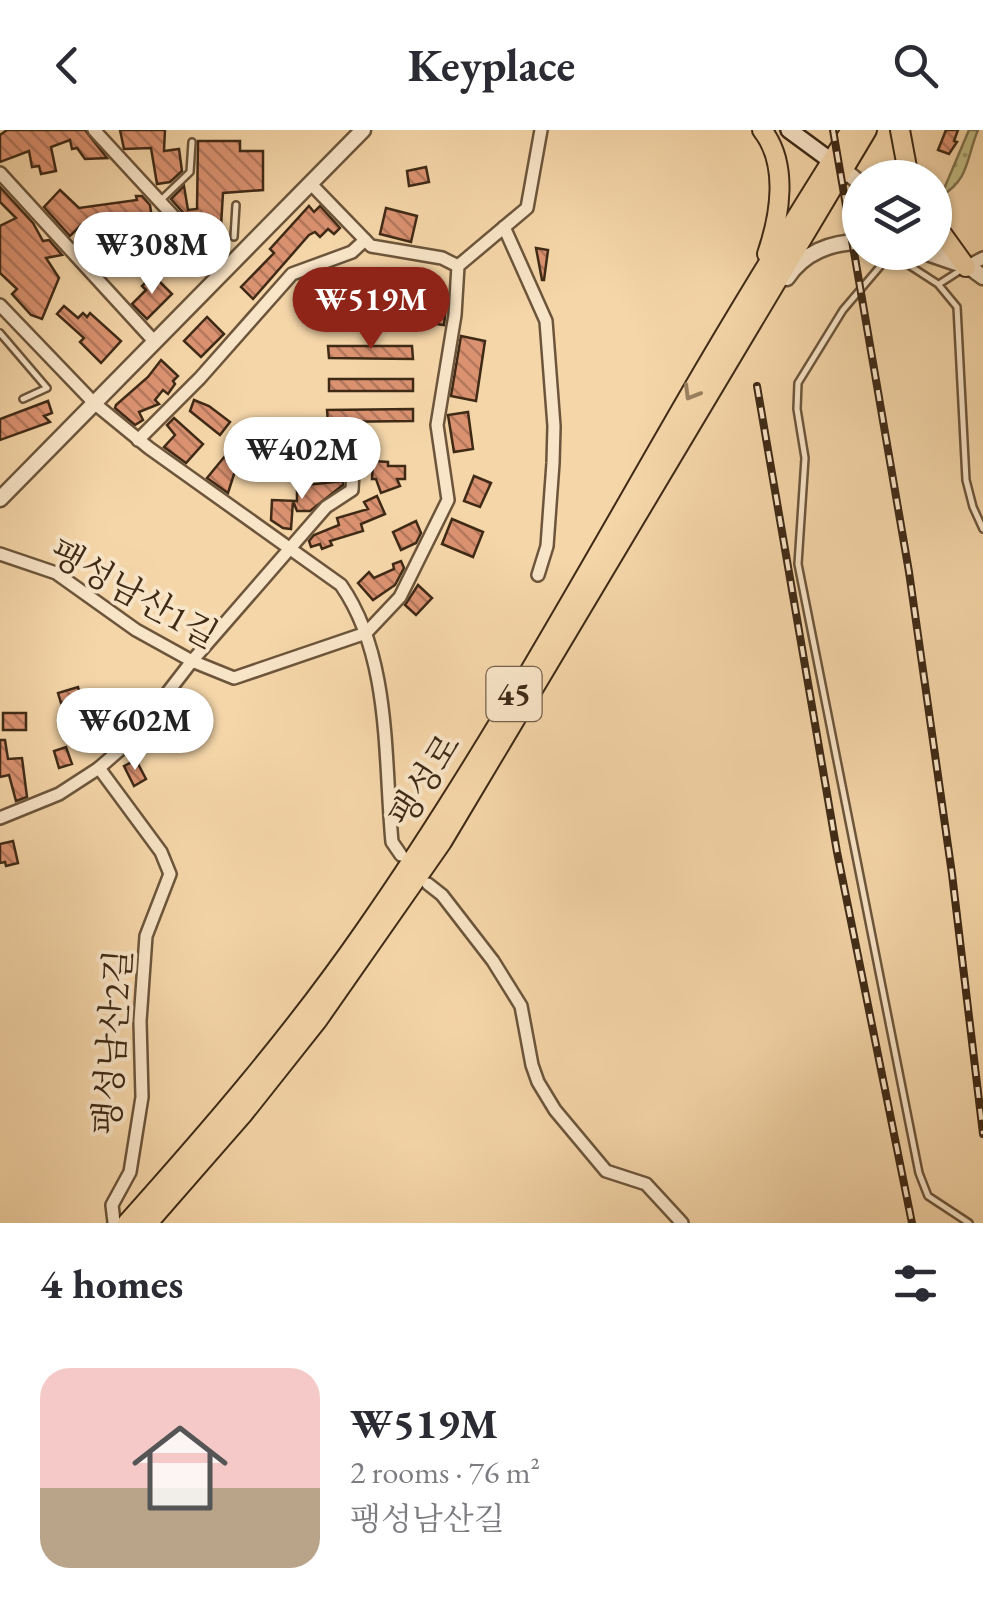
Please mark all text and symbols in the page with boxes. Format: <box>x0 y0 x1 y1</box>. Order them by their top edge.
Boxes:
text: Keyplace <box>408 36 575 94</box>
icon: back <box>40 38 95 93</box>
icon: search <box>888 38 943 93</box>
map controls <box>842 160 952 270</box>
button: layers <box>842 160 952 270</box>
pin: ₩308M <box>82 212 222 297</box>
text: ₩308M <box>96 223 208 265</box>
pin: ₩519M <box>301 267 441 352</box>
text: ₩519M <box>315 278 427 320</box>
one-way arrow <box>684 382 703 400</box>
pin: ₩402M <box>232 417 372 502</box>
text: ₩402M <box>246 428 358 470</box>
street label: 팽성남산1길 <box>42 528 226 658</box>
road number: 45 <box>486 667 542 721</box>
pin: ₩602M <box>65 688 205 773</box>
text: ₩602M <box>79 699 191 741</box>
street label: 팽성로 <box>378 725 470 835</box>
street label: 팽성남산2길 <box>83 948 141 1136</box>
text: 4 homes <box>40 1256 183 1311</box>
icon: filters <box>888 1256 943 1311</box>
text: ₩519M <box>350 1396 498 1451</box>
icon: home <box>120 1408 240 1528</box>
text: 2 rooms · 76 m² <box>350 1451 540 1493</box>
text: 팽성남산길 <box>350 1498 505 1540</box>

